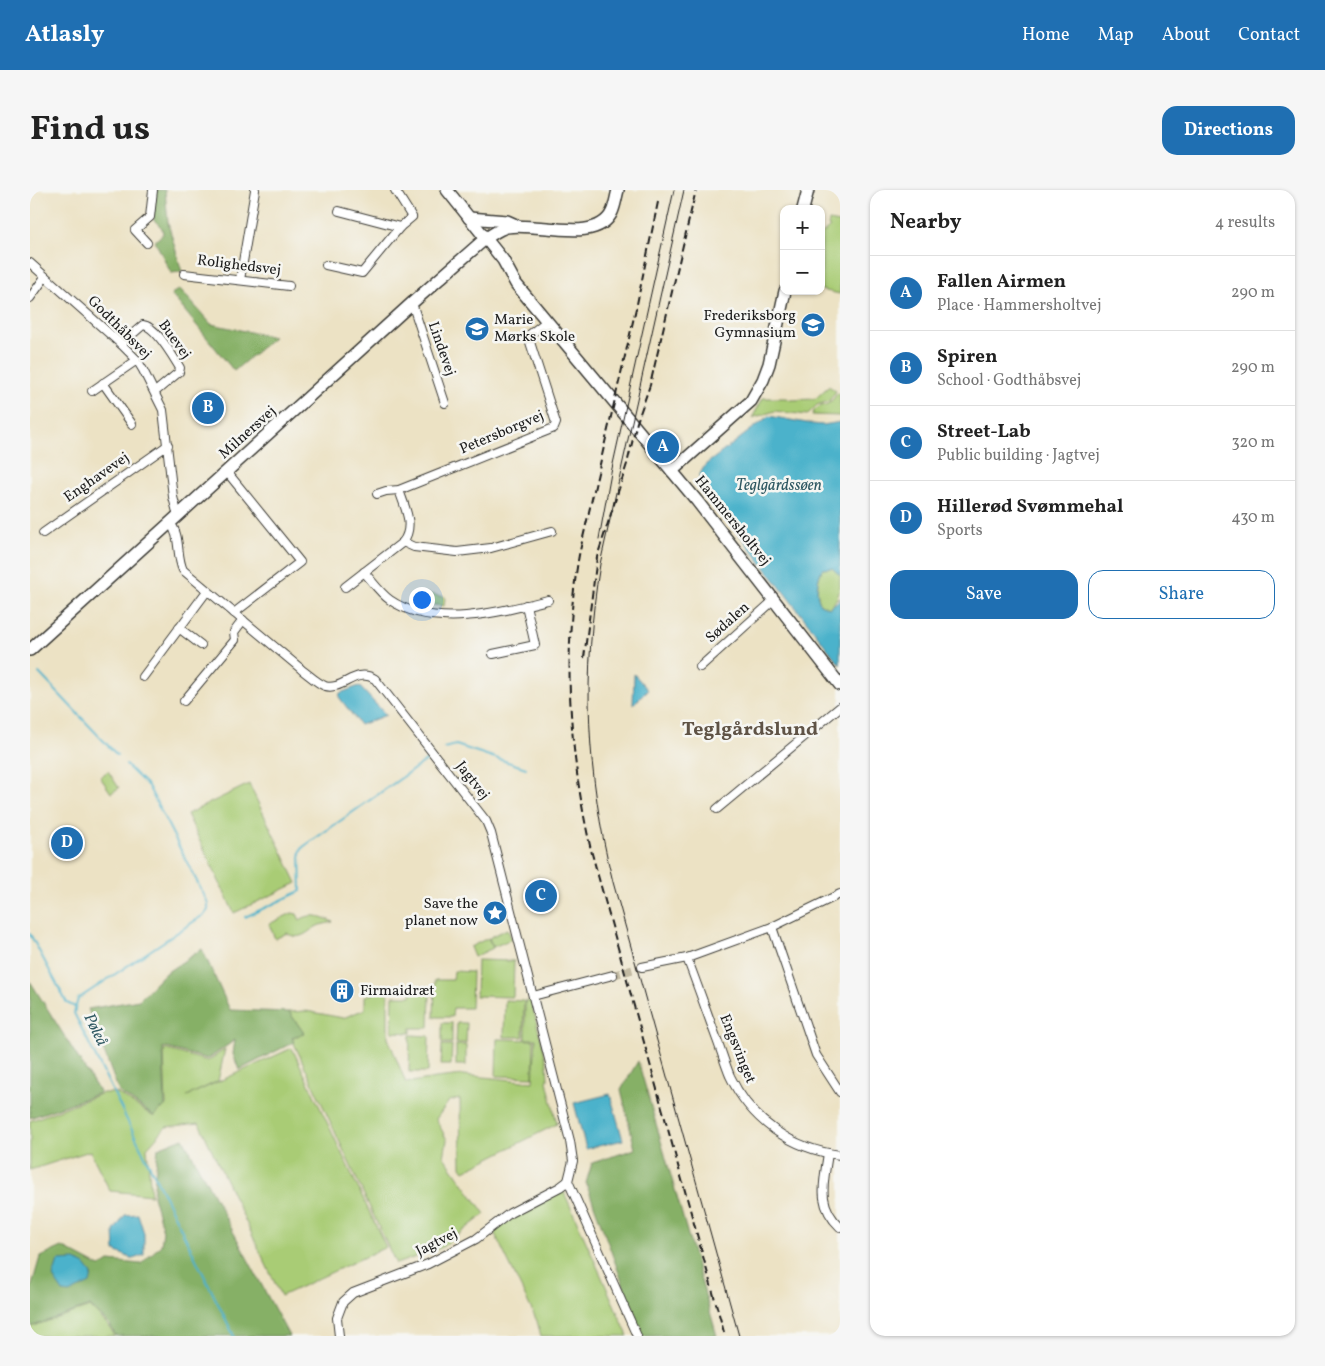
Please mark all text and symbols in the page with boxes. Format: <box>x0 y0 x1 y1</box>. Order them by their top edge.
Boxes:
text: Atlasly <box>25 18 104 52</box>
text: Home <box>1022 23 1070 48</box>
text: Map <box>1098 23 1134 48</box>
text: About <box>1162 23 1210 48</box>
text: Contact <box>1238 23 1300 48</box>
text: Find us <box>30 106 150 154</box>
button: Directions <box>1162 106 1295 155</box>
map controls <box>780 205 825 295</box>
button: + <box>780 205 825 250</box>
text: Nearby <box>890 208 961 237</box>
text: 4 results <box>1215 212 1275 234</box>
street label: Rolighedsvej <box>196 250 282 282</box>
button: − <box>780 250 825 295</box>
text: Fallen Airmen <box>937 269 1066 295</box>
text: A <box>900 282 912 304</box>
text: 290 m <box>1231 282 1275 304</box>
street label: Godthåbsvej <box>82 291 156 365</box>
text: Place · Hammersholtvej <box>937 295 1101 317</box>
place label: Frederiksborg Gymnasium <box>704 306 796 344</box>
place label: Marie Mørks Skole <box>494 310 575 348</box>
school or university icon: Frederiksborg Gymnasium <box>800 312 826 338</box>
street label: Buevej <box>153 316 195 364</box>
school or university icon: Marie Mørks Skole <box>464 316 490 342</box>
street label: Lindevej <box>422 319 460 379</box>
text: Spiren <box>937 344 997 370</box>
text: B <box>901 357 911 379</box>
text: 290 m <box>1231 357 1275 379</box>
text: School · Godthåbsvej <box>937 370 1081 392</box>
pin: B <box>192 389 224 427</box>
street label: Milnersvej <box>215 402 281 464</box>
street label: Petersborgvej <box>457 406 547 460</box>
text: Street-Lab <box>937 419 1031 445</box>
pin: A <box>647 428 679 466</box>
text: C <box>901 432 911 454</box>
text: 320 m <box>1231 432 1275 454</box>
text: Public building · Jagtvej <box>937 445 1100 467</box>
street label: Enghavevej <box>60 448 134 508</box>
street label: Hammersholtvej <box>689 471 775 571</box>
water label: Teglgårdssøen <box>736 475 822 497</box>
text: Hillerød Svømmehal <box>937 494 1123 520</box>
text: D <box>900 507 912 529</box>
text: 430 m <box>1231 507 1275 529</box>
text: Sports <box>937 520 983 542</box>
button: Save <box>890 570 1078 619</box>
button: Share <box>1088 570 1275 619</box>
your location <box>409 587 435 613</box>
street label: Sødalen <box>701 598 755 648</box>
district label: Teglgårdslund <box>682 716 818 744</box>
street label: Jagtvej <box>450 757 494 805</box>
pin: D <box>51 824 83 862</box>
pin: C <box>525 877 557 915</box>
place label: Save the planet now <box>405 894 478 932</box>
place icon: Save the planet now <box>482 900 508 926</box>
building icon: Firmaidræt <box>329 978 355 1004</box>
place label: Firmaidræt <box>360 981 435 1002</box>
water label: Pøleå <box>78 1010 112 1050</box>
street label: Engsvinget <box>714 1011 760 1087</box>
street label: Jagtvej <box>412 1224 462 1262</box>

